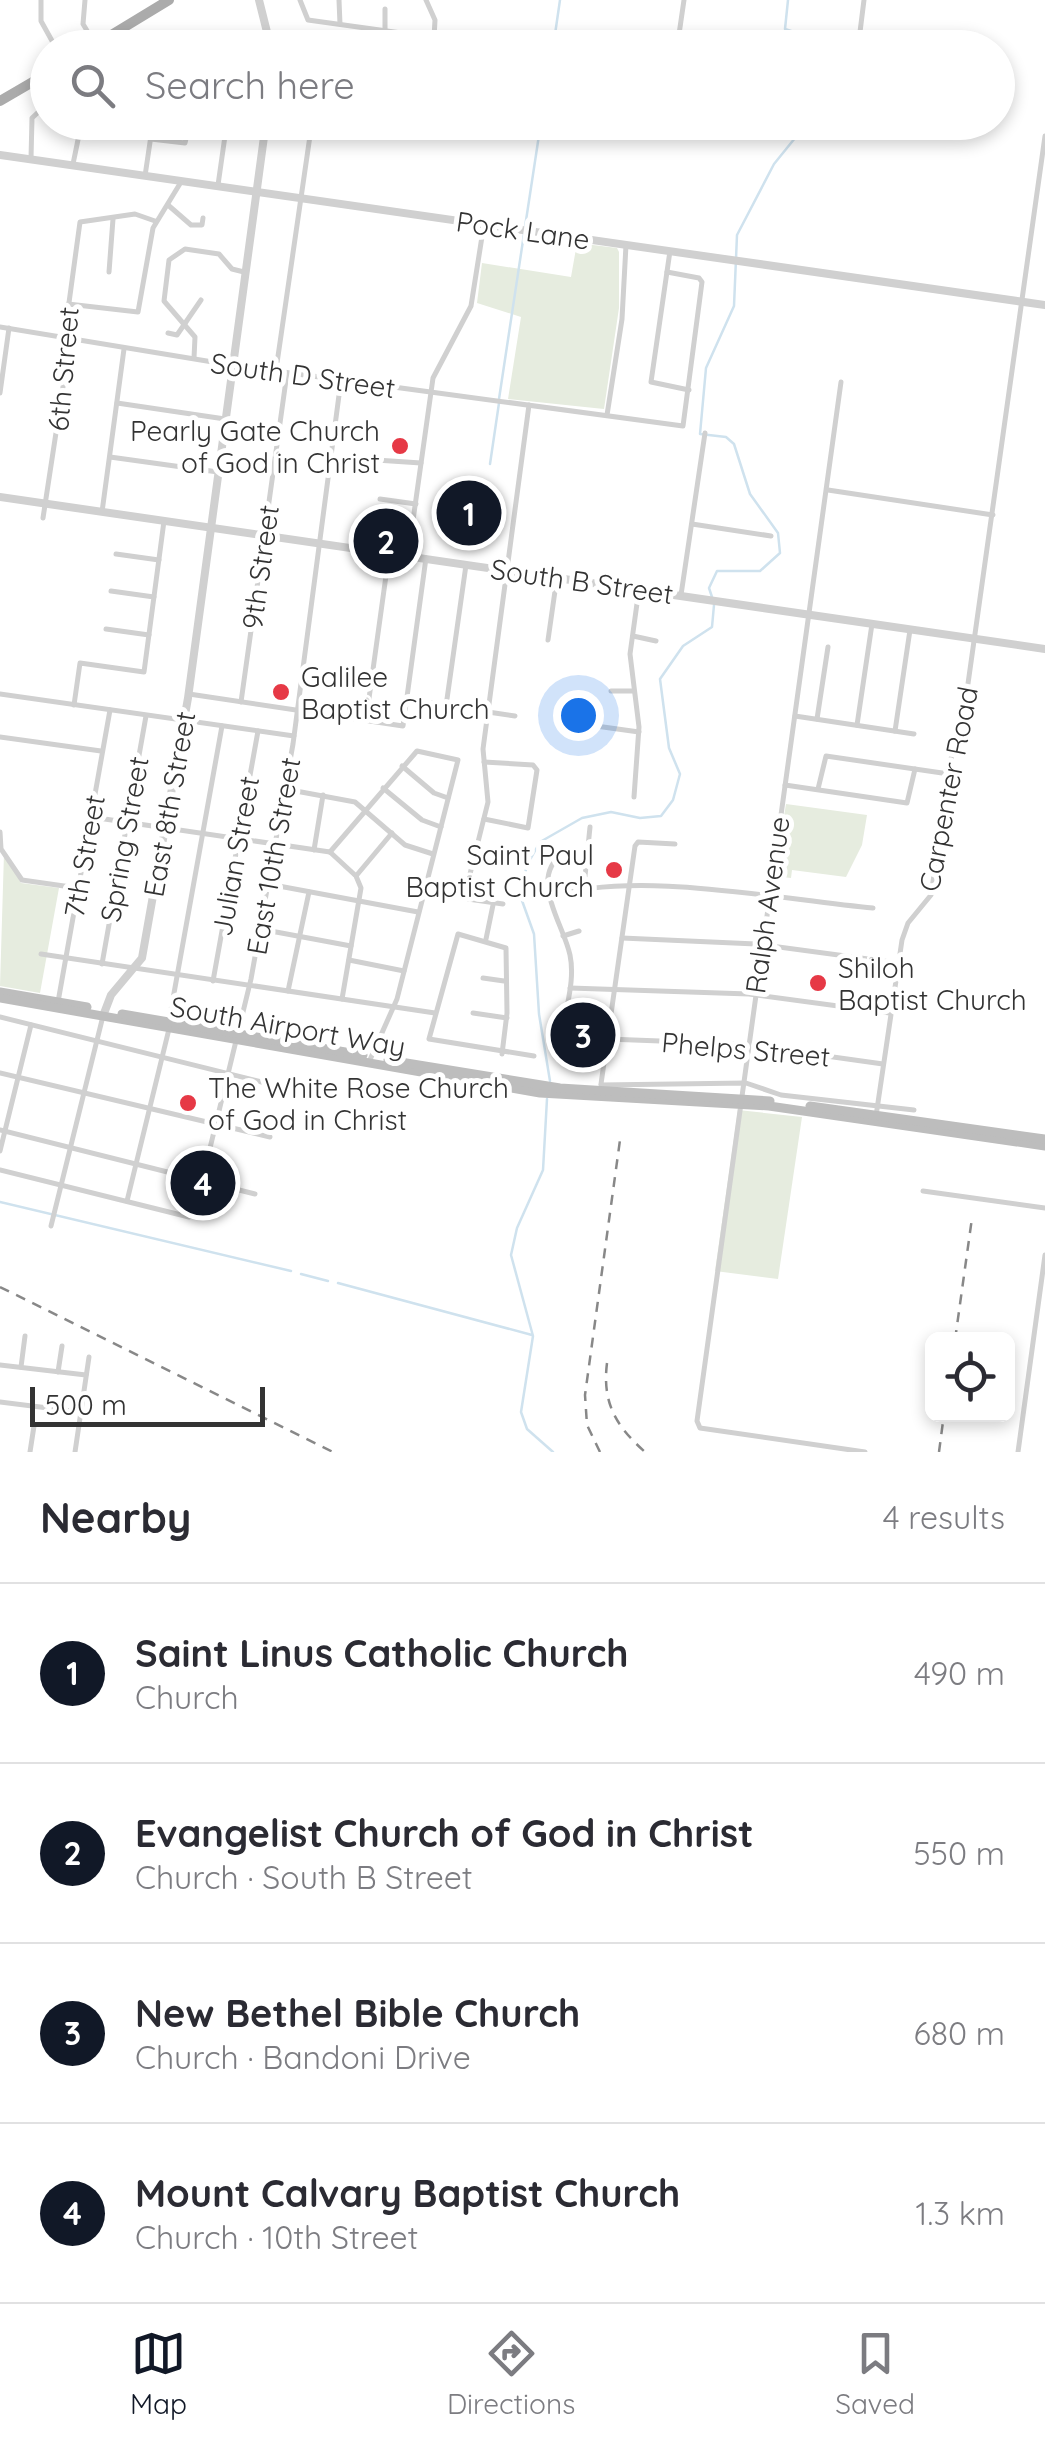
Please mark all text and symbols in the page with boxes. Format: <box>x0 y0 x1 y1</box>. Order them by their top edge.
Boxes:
search box <box>30 30 1015 140</box>
icon: search <box>65 58 120 113</box>
text: Search here <box>145 61 355 109</box>
street label: Pock Lane <box>454 203 592 257</box>
street label: 6th Street <box>40 305 86 433</box>
street label: South D Street <box>209 345 397 405</box>
place label: Pearly Gate Church of God in Christ <box>130 413 380 480</box>
marker: Pearly Gate Church of God in Christ <box>389 435 411 457</box>
pin: 1 <box>436 476 502 550</box>
street label: 9th Street <box>234 503 286 631</box>
pin: 2 <box>354 504 418 578</box>
street label: South B Street <box>488 551 676 611</box>
place label: Galilee Baptist Church <box>301 659 490 726</box>
marker: Galilee Baptist Church <box>270 681 292 703</box>
street label: Carpenter Road <box>911 684 985 894</box>
your location <box>553 690 604 741</box>
street label: East 8th Street <box>135 708 203 900</box>
street label: Spring Street <box>92 754 156 924</box>
street label: East 10th Street <box>238 755 308 957</box>
street label: Julian Street <box>204 773 266 939</box>
street label: 7th Street <box>56 792 112 920</box>
street label: Ralph Avenue <box>737 814 797 996</box>
place label: Saint Paul Baptist Church <box>405 837 594 904</box>
marker: Saint Paul Baptist Church <box>603 859 625 881</box>
place label: Shiloh Baptist Church <box>838 950 1027 1017</box>
marker: Shiloh Baptist Church <box>807 972 829 994</box>
street label: South Airport Way <box>168 988 408 1064</box>
pin: 3 <box>550 998 616 1072</box>
street label: Phelps Street <box>660 1024 832 1074</box>
place label: The White Rose Church of God in Christ <box>208 1070 509 1137</box>
marker: The White Rose Church of God in Christ <box>177 1092 199 1114</box>
pin: 4 <box>170 1146 236 1220</box>
map controls <box>925 1332 1015 1422</box>
button: locate <box>925 1332 1015 1422</box>
scale bar <box>30 1382 265 1426</box>
text: 500 m <box>45 1387 127 1422</box>
text: Nearby <box>40 1491 191 1544</box>
text: 4 results <box>883 1497 1005 1537</box>
text: Saint Linus Catholic Church <box>135 1629 629 1677</box>
text: 1 <box>66 1653 79 1693</box>
text: 490 m <box>914 1653 1005 1693</box>
text: Church <box>135 1677 239 1717</box>
text: Evangelist Church of God in Christ <box>135 1809 754 1857</box>
text: 2 <box>63 1833 82 1873</box>
text: 550 m <box>913 1833 1005 1873</box>
text: Church · South B Street <box>135 1857 473 1897</box>
text: New Bethel Bible Church <box>135 1989 580 2037</box>
text: 3 <box>64 2013 81 2053</box>
text: 680 m <box>914 2013 1005 2053</box>
text: Church · Bandoni Drive <box>135 2037 471 2077</box>
text: Mount Calvary Baptist Church <box>135 2169 680 2217</box>
text: 4 <box>63 2193 82 2233</box>
text: 1.3 km <box>916 2193 1005 2233</box>
text: Church · 10th Street <box>135 2217 418 2257</box>
tab: Map <box>130 2326 187 2421</box>
tab: Directions <box>447 2326 575 2421</box>
tab: Saved <box>835 2326 915 2421</box>

